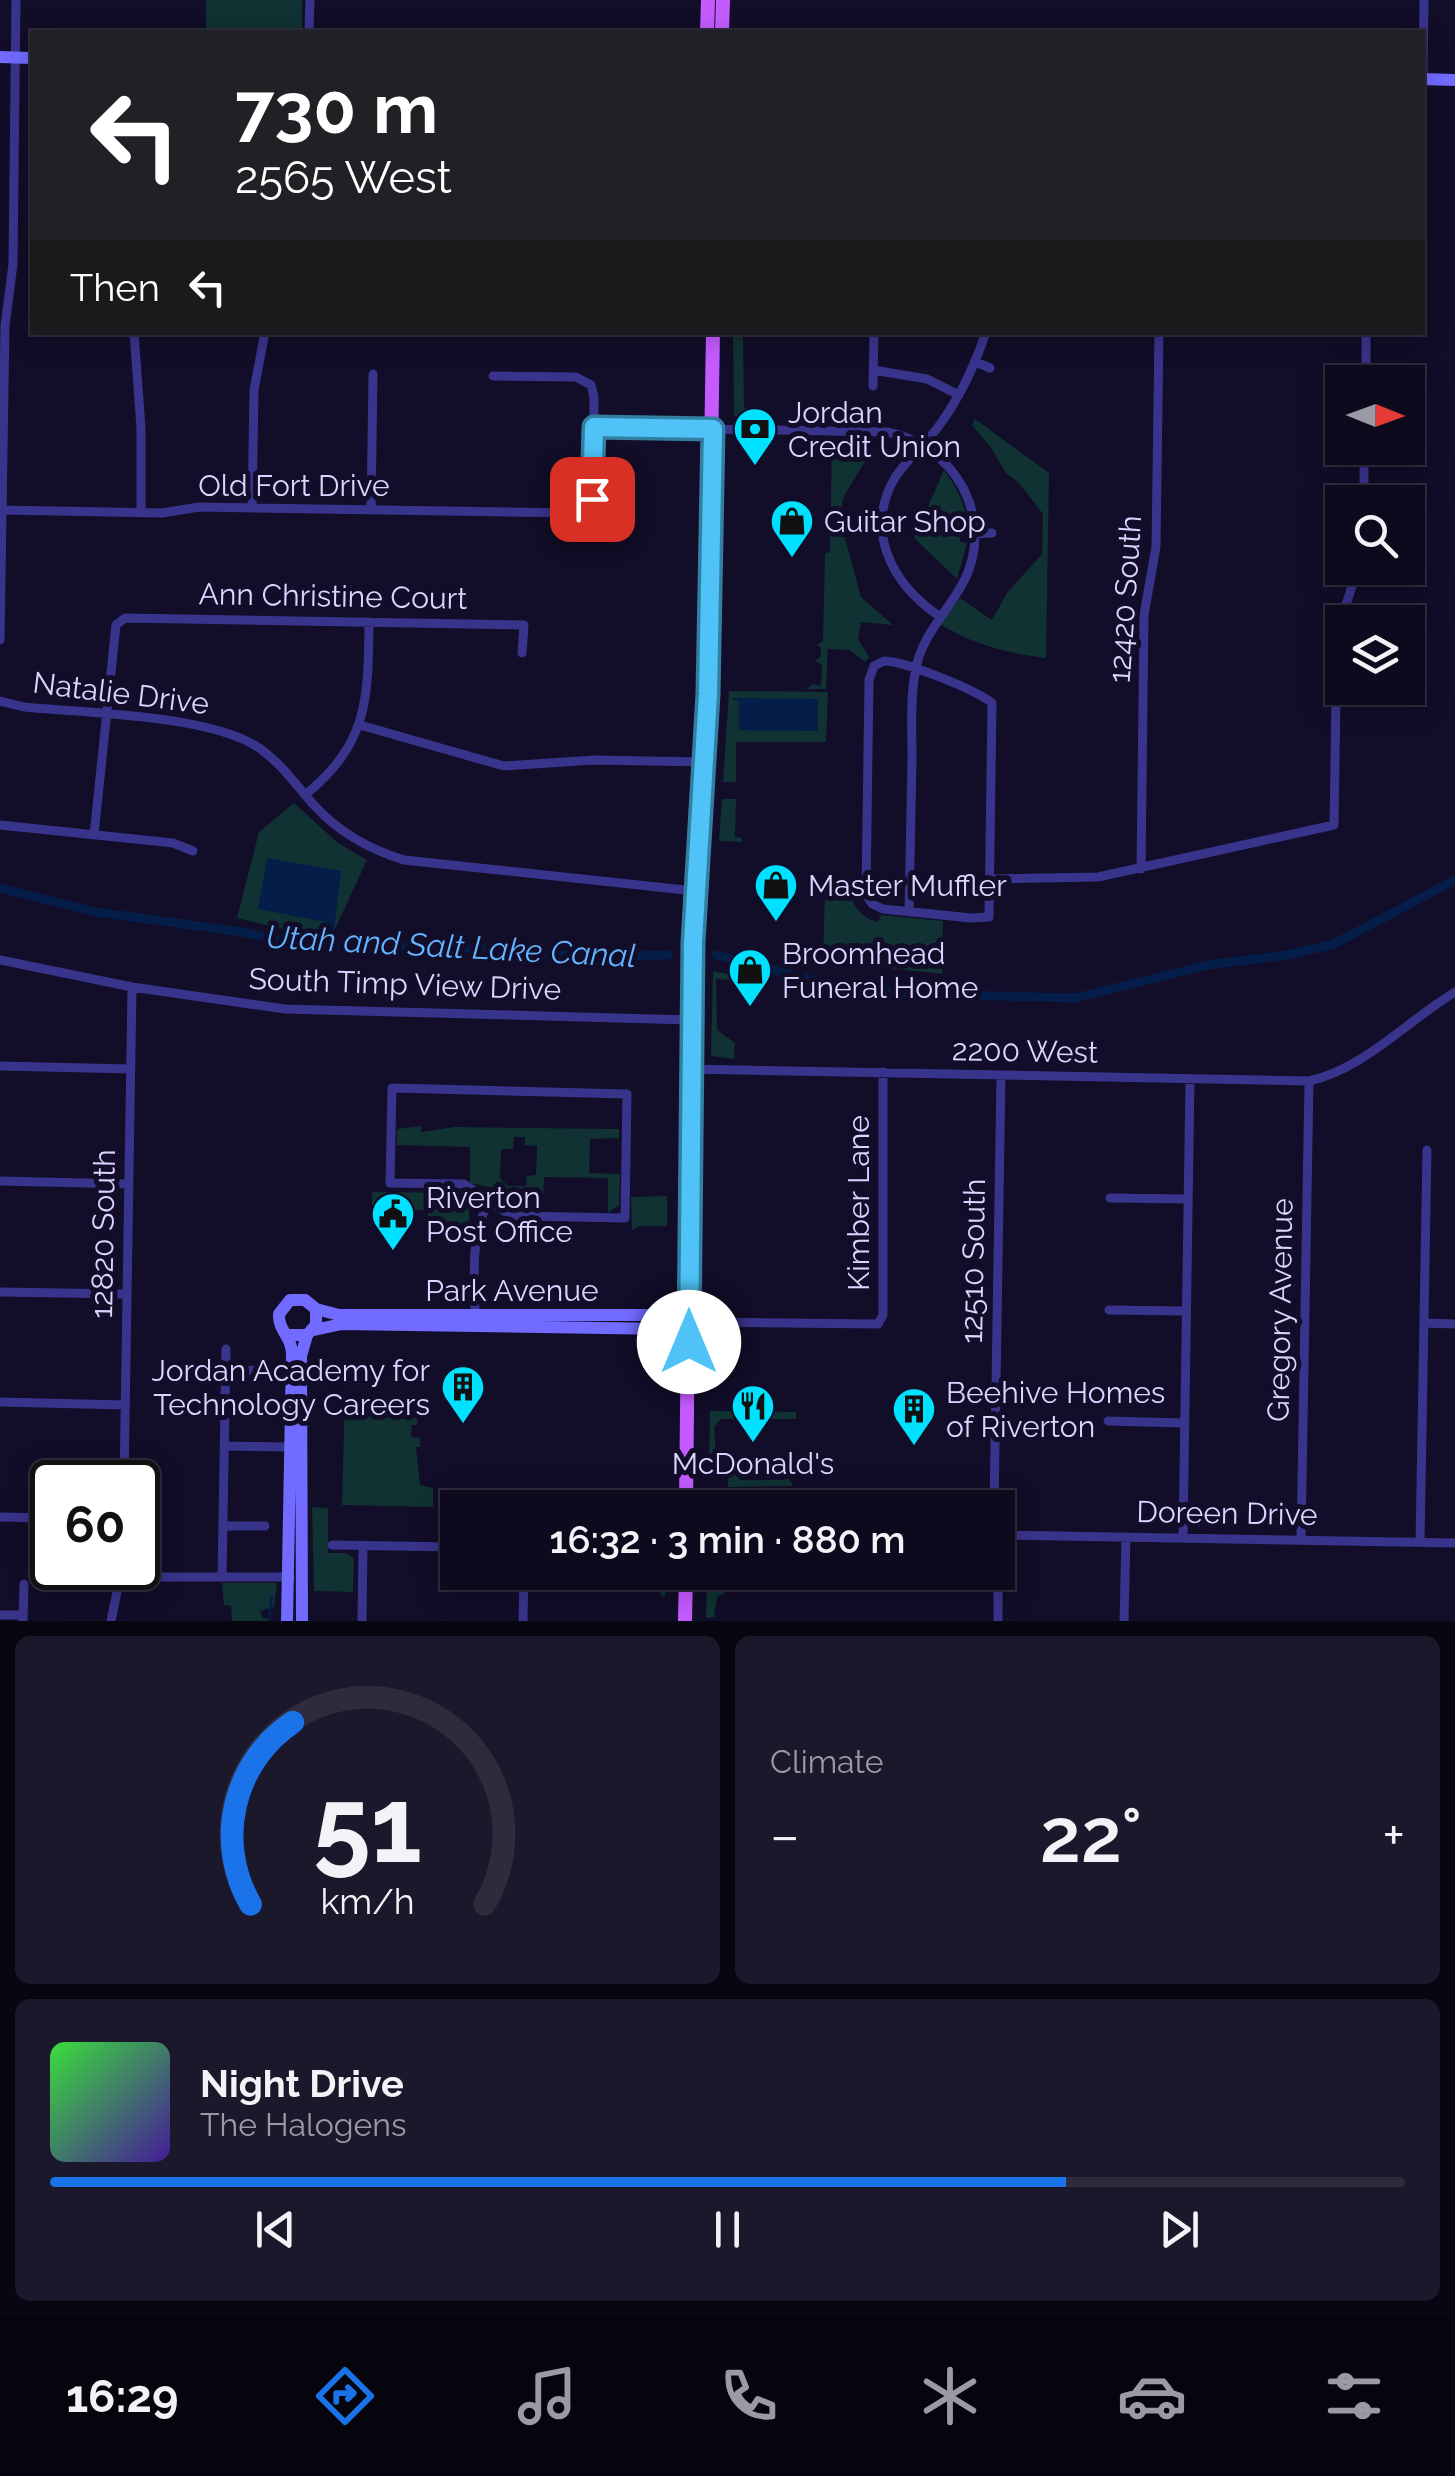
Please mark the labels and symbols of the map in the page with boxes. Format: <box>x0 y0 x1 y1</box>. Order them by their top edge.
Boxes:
north arrow <box>1325 365 1425 465</box>
place label: Jordan Credit Union <box>788 395 961 464</box>
bank icon: Jordan Credit Union <box>732 406 778 467</box>
pin <box>550 457 635 542</box>
street label: Old Fort Drive <box>198 468 390 503</box>
shop icon: Guitar Shop <box>769 498 815 559</box>
place label: Guitar Shop <box>824 504 986 539</box>
street label: 12420 South <box>1102 514 1148 684</box>
street label: Ann Christine Court <box>198 576 468 616</box>
street label: Natalie Drive <box>31 665 211 721</box>
shop icon: Master Muffler <box>753 862 799 923</box>
place label: Master Muffler <box>808 868 1007 903</box>
water label: Utah and Salt Lake Canal <box>265 918 637 974</box>
place label: Broomhead Funeral Home <box>782 936 978 1005</box>
shop icon: Broomhead Funeral Home <box>727 947 773 1008</box>
street label: South Timp View Drive <box>248 961 562 1007</box>
street label: 2200 West <box>952 1032 1098 1070</box>
street label: Kimber Lane <box>841 1115 876 1291</box>
street label: 12820 South <box>84 1149 122 1319</box>
street label: 12510 South <box>954 1178 992 1344</box>
place label: Riverton Post Office <box>426 1180 573 1249</box>
public building icon: Riverton Post Office <box>370 1191 416 1252</box>
street label: Gregory Avenue <box>1261 1198 1299 1422</box>
street label: Park Avenue <box>425 1273 599 1308</box>
position arrow <box>637 1290 741 1394</box>
place label: Jordan Academy for Technology Careers <box>152 1353 430 1422</box>
building icon: Jordan Academy for Technology Careers <box>440 1364 486 1425</box>
place label: Beehive Homes of Riverton <box>946 1375 1165 1444</box>
restaurant icon: McDonald's <box>730 1383 776 1444</box>
building icon: Beehive Homes of Riverton <box>891 1386 937 1447</box>
place label: McDonald's <box>672 1446 834 1481</box>
speed limit sign: 60 <box>30 1460 160 1590</box>
street label: Doreen Drive <box>1136 1494 1318 1532</box>

